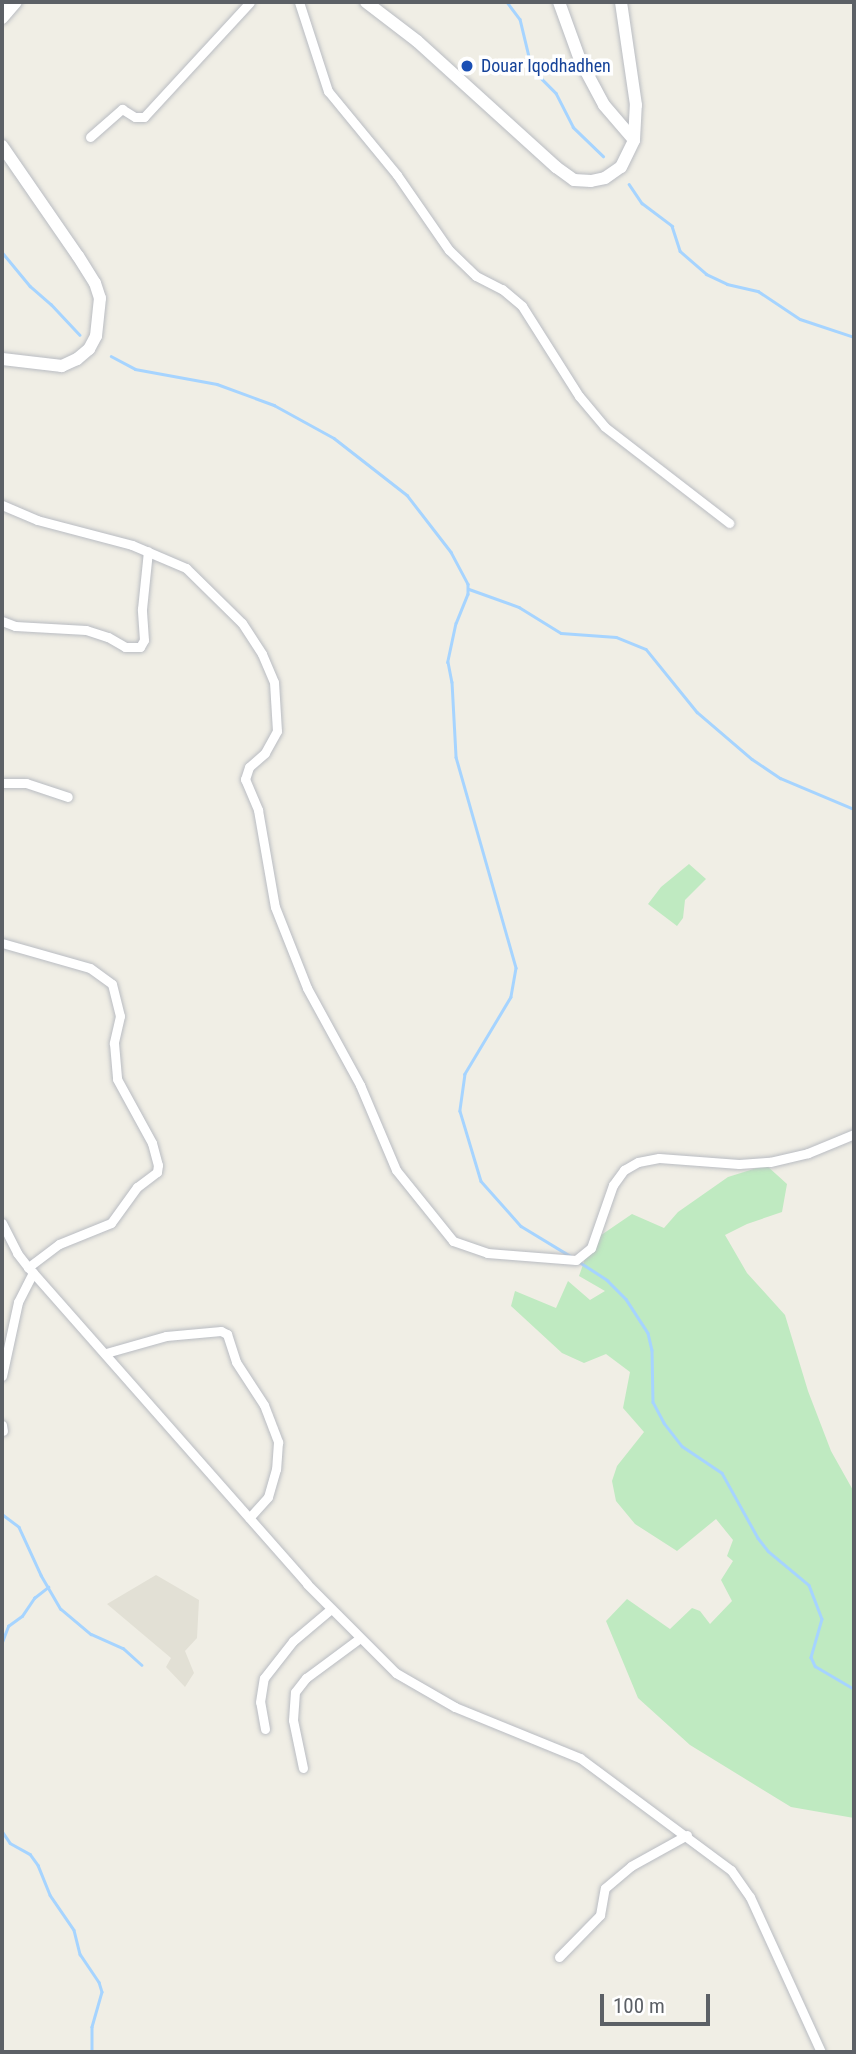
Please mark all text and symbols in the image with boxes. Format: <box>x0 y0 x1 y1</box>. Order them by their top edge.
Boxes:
place label: Douar Iqodhadhen <box>481 55 611 77</box>
marker: Douar Iqodhadhen <box>459 58 475 74</box>
scale bar <box>604 1980 714 2024</box>
text: 100 m <box>613 1994 665 2018</box>

